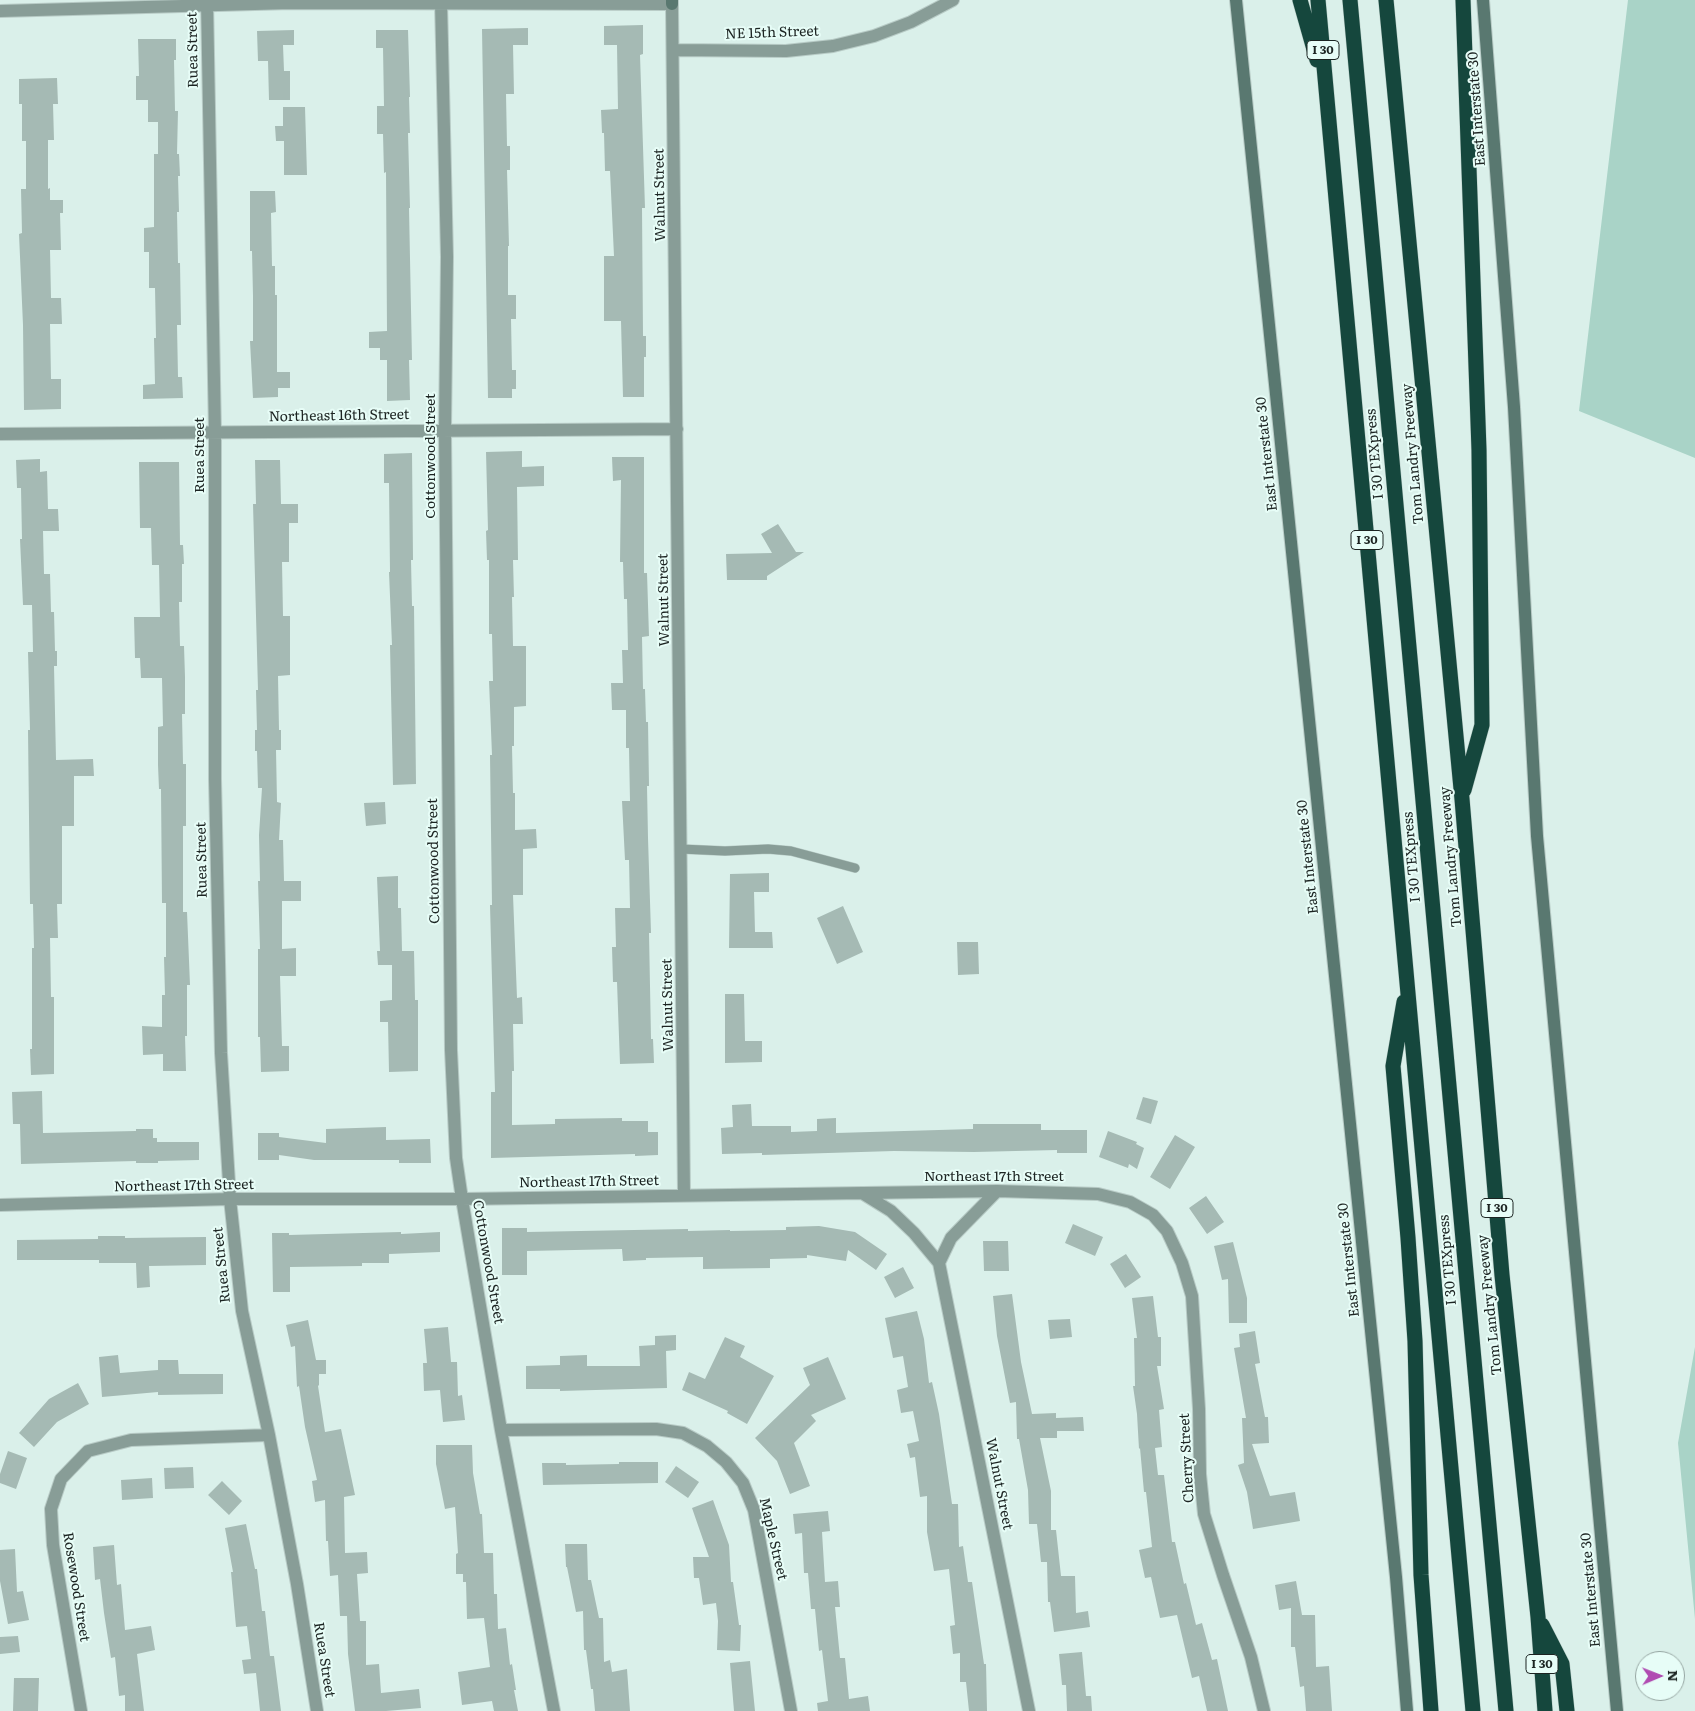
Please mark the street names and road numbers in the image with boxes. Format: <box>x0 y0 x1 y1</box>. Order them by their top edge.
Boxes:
street label: Ruea Street <box>184 12 202 88</box>
street label: NE 15th Street <box>725 23 819 43</box>
road number: I 30 <box>1307 40 1339 60</box>
street label: East Interstate 30 <box>1465 51 1489 167</box>
street label: Walnut Street <box>651 148 669 242</box>
street label: Tom Landry Freeway <box>1398 383 1428 525</box>
street label: Cottonwood Street <box>423 393 439 519</box>
street label: East Interstate 30 <box>1253 396 1281 512</box>
street label: Northeast 16th Street <box>268 406 410 426</box>
street label: I 30 TEXpress <box>1363 408 1387 500</box>
street label: Ruea Street <box>192 417 208 493</box>
road number: I 30 <box>1351 530 1383 550</box>
street label: Walnut Street <box>655 553 673 647</box>
street label: Tom Landry Freeway <box>1436 786 1466 928</box>
street label: Cottonwood Street <box>425 798 443 924</box>
street label: East Interstate 30 <box>1294 799 1322 915</box>
street label: I 30 TEXpress <box>1400 811 1424 903</box>
street label: Ruea Street <box>193 822 211 898</box>
street label: Walnut Street <box>659 958 677 1052</box>
street label: Northeast 17th Street <box>924 1169 1064 1185</box>
street label: Northeast 17th Street <box>519 1172 659 1192</box>
street label: Northeast 17th Street <box>114 1176 254 1196</box>
road number: I 30 <box>1481 1198 1513 1218</box>
street label: Cottonwood Street <box>469 1199 507 1325</box>
street label: East Interstate 30 <box>1335 1202 1363 1318</box>
street label: I 30 TEXpress <box>1436 1214 1460 1306</box>
street label: Ruea Street <box>210 1226 234 1304</box>
street label: Tom Landry Freeway <box>1474 1234 1506 1376</box>
street label: Cherry Street <box>1176 1413 1198 1503</box>
street label: Walnut Street <box>982 1437 1016 1531</box>
street label: Maple Street <box>755 1496 791 1582</box>
street label: Rosewood Street <box>59 1531 93 1643</box>
street label: East Interstate 30 <box>1578 1532 1604 1648</box>
street label: Ruea Street <box>310 1621 338 1699</box>
road number: I 30 <box>1526 1655 1558 1674</box>

